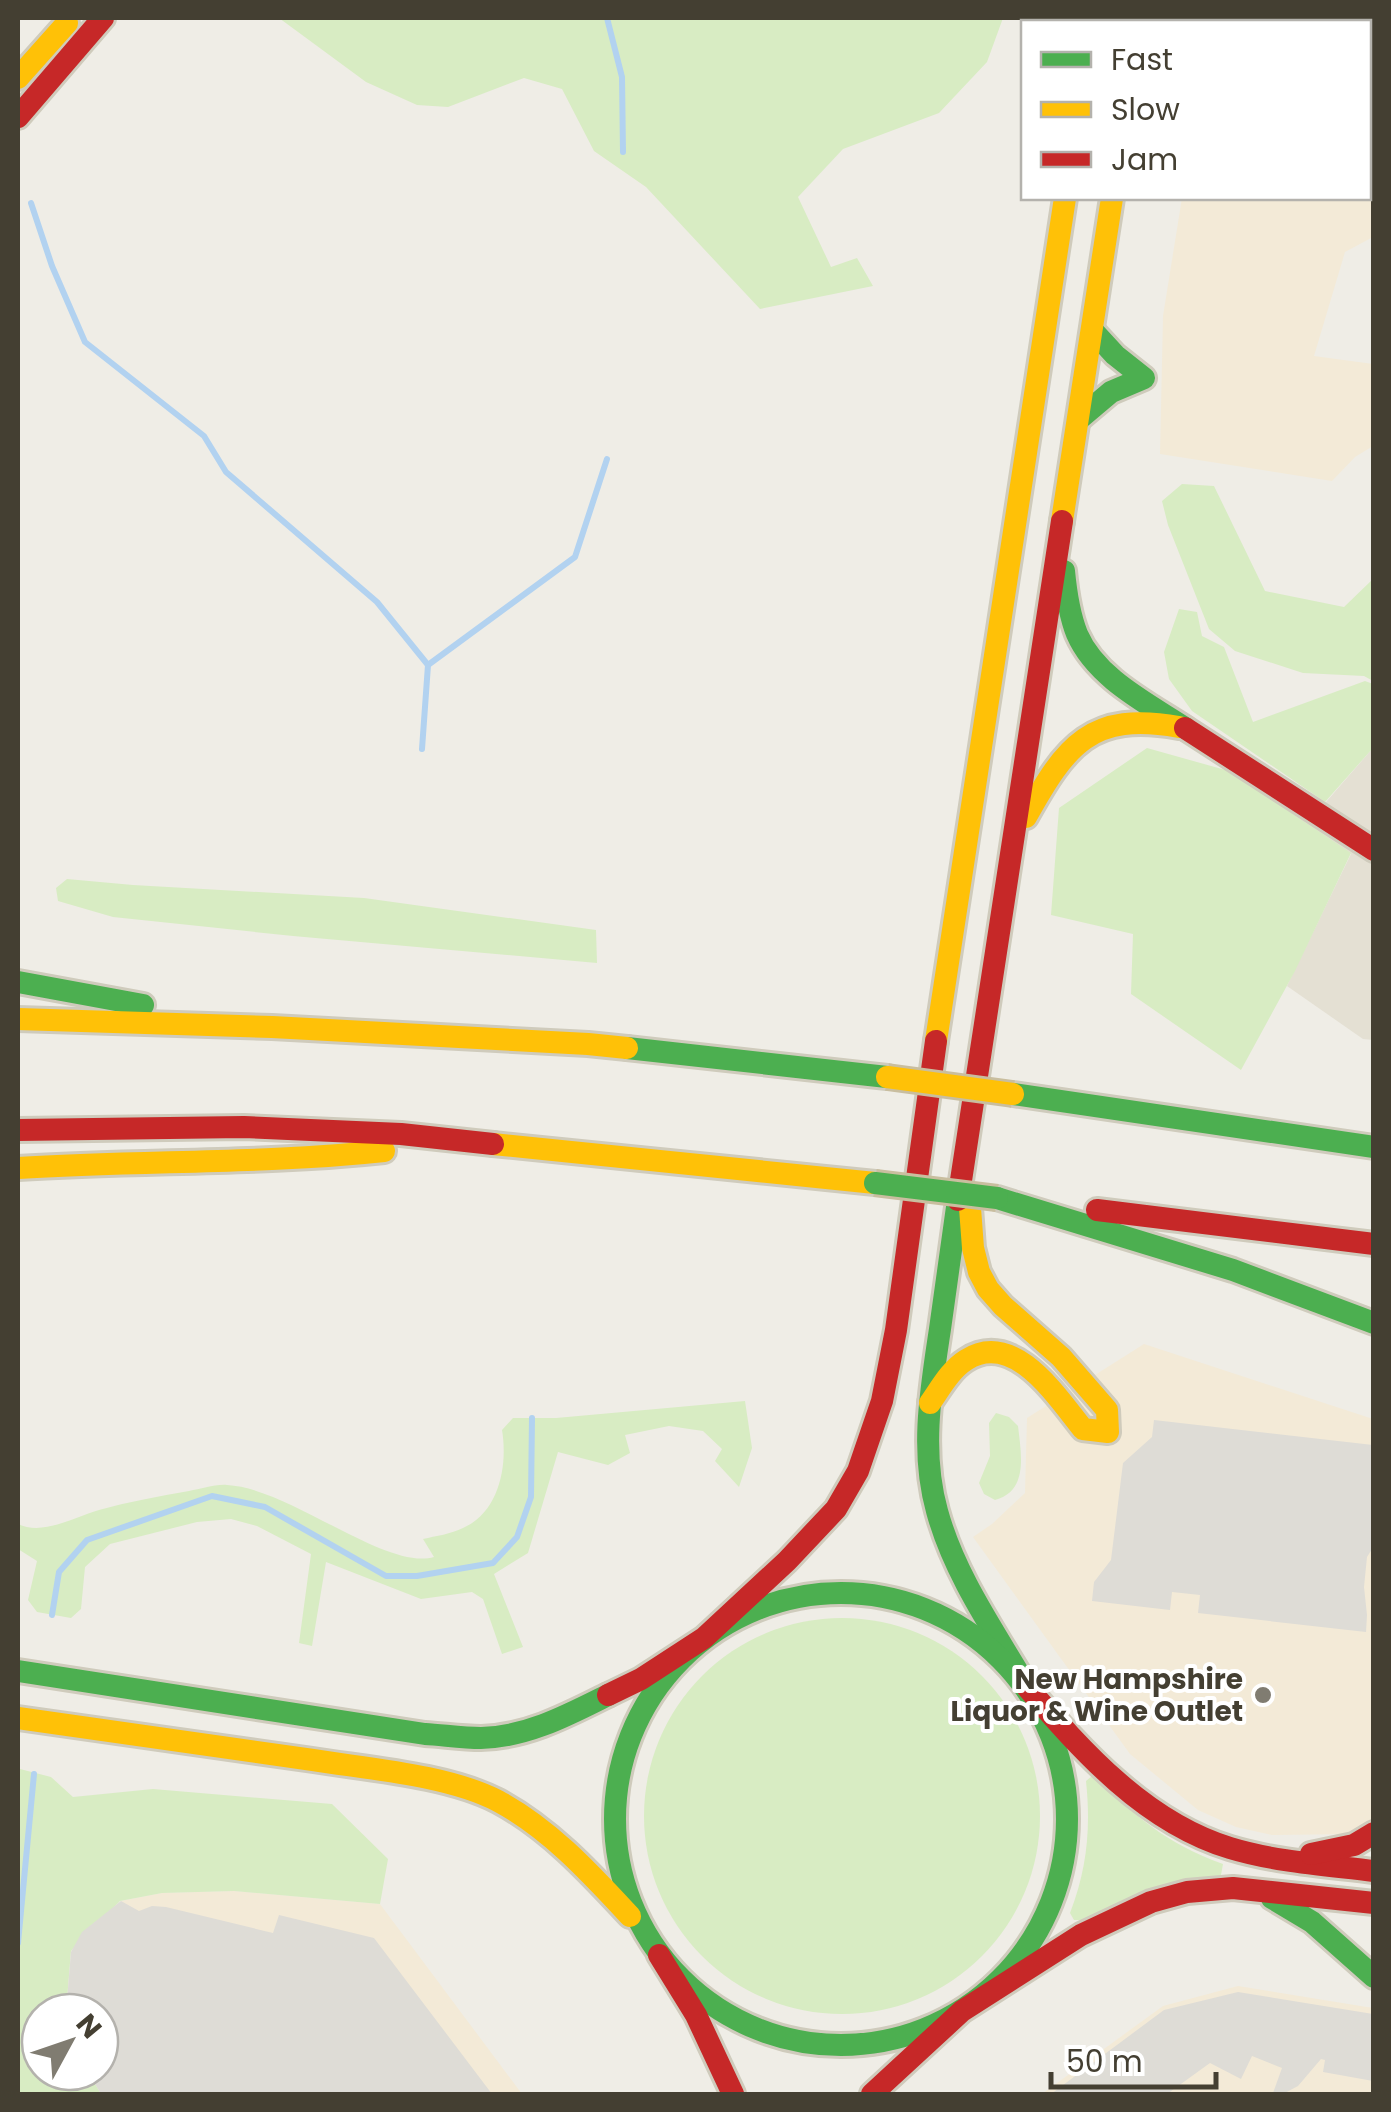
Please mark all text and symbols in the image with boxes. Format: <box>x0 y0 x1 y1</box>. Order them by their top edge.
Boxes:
legend <box>1021 20 1371 200</box>
text: Fast <box>1111 38 1173 81</box>
text: Slow <box>1111 88 1180 131</box>
text: Jam <box>1111 138 1178 181</box>
place label: New Hampshire Liquor & Wine Outlet <box>951 1660 1243 1731</box>
marker: New Hampshire Liquor & Wine Outlet <box>1252 1684 1274 1706</box>
north arrow <box>20 1992 120 2092</box>
text: N <box>67 2006 110 2047</box>
scale bar <box>1051 2027 1216 2089</box>
text: 50 m <box>1066 2040 1143 2083</box>

